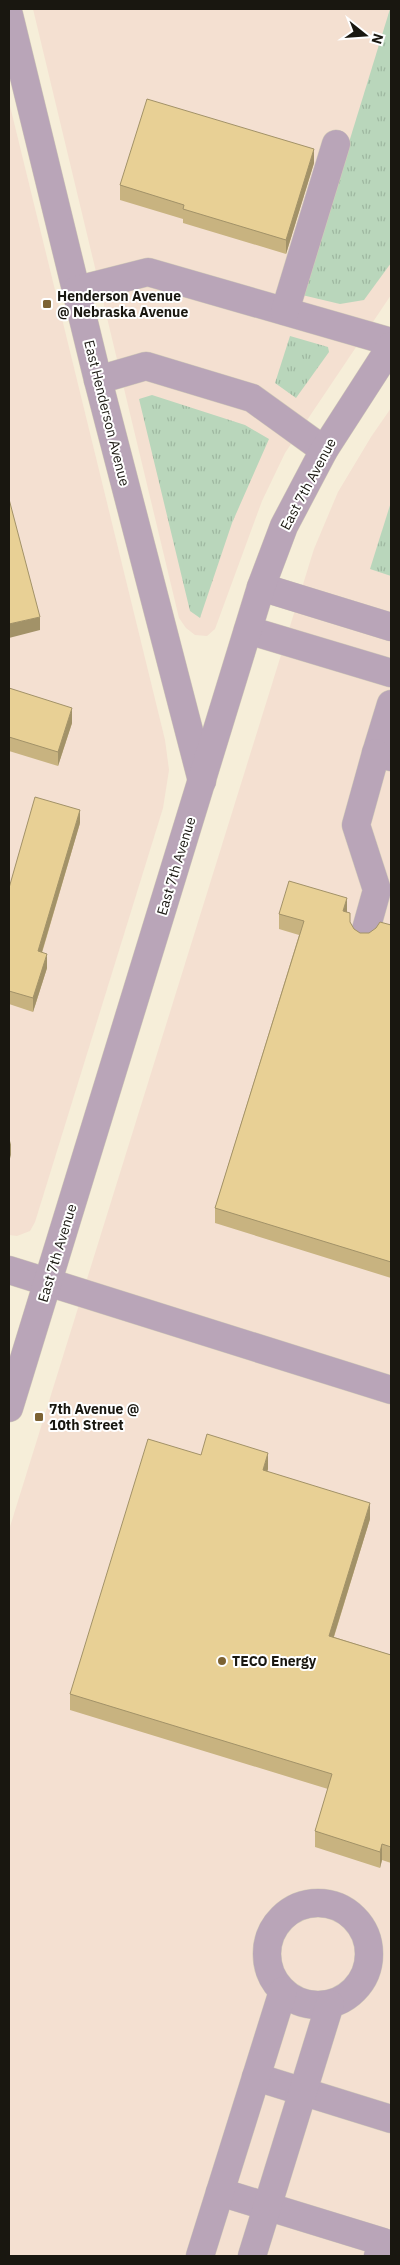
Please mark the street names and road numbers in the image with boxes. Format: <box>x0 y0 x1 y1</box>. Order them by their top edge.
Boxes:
street label: East Henderson Avenue <box>80 338 134 488</box>
street label: East 7th Avenue <box>276 435 340 533</box>
street label: East 7th Avenue <box>152 814 200 917</box>
street label: East 7th Avenue <box>33 1201 81 1304</box>

